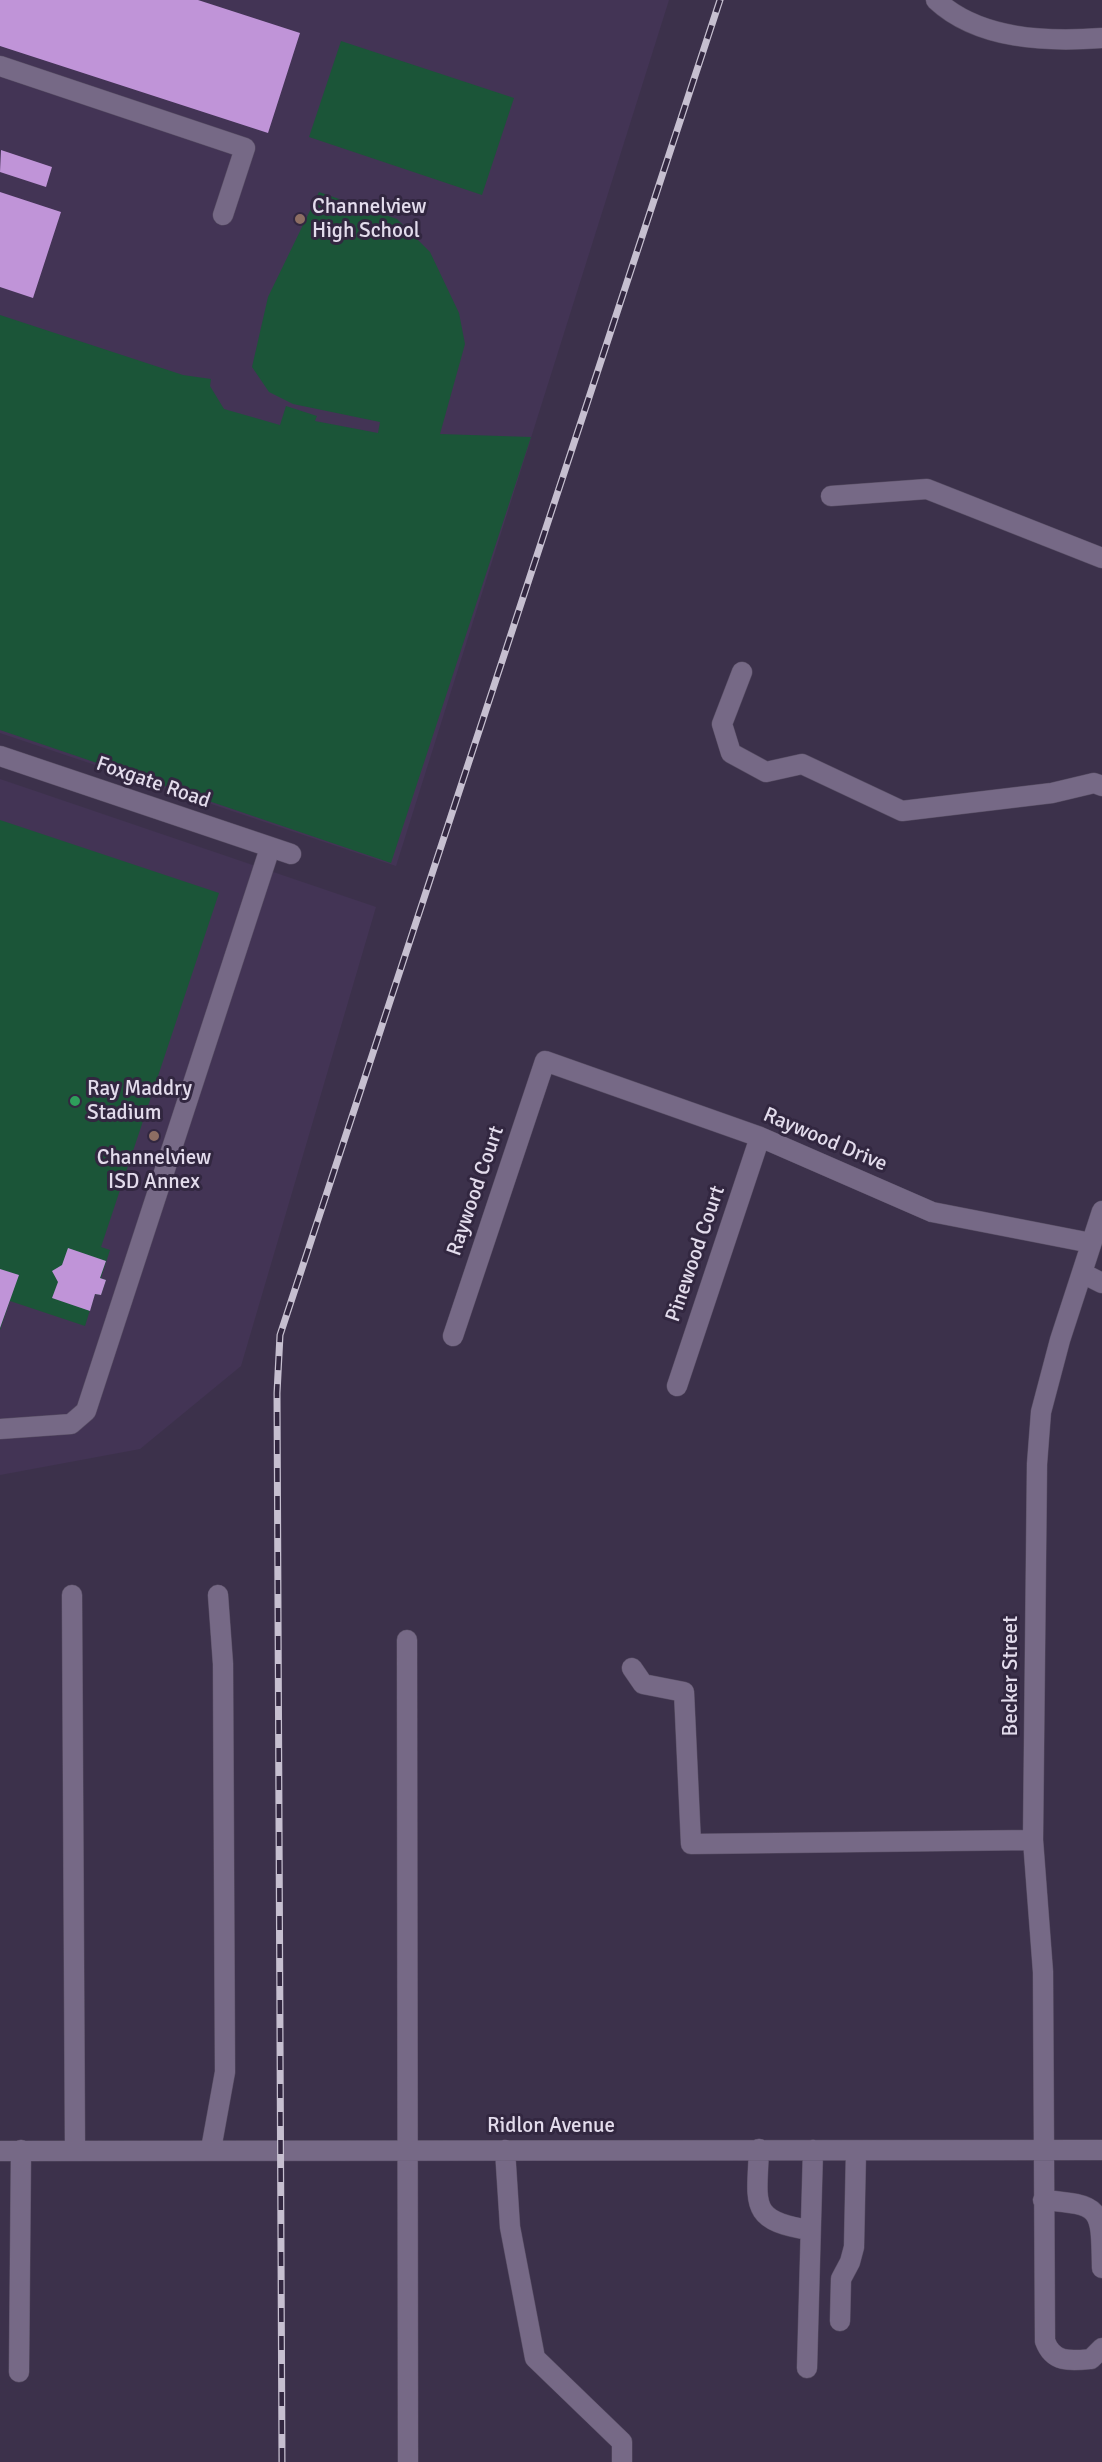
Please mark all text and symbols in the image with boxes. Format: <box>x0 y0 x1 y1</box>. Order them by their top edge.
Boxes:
place label: Channelview High School <box>312 194 427 244</box>
marker: Channelview High School <box>293 212 307 226</box>
street label: Foxgate Road <box>93 752 213 814</box>
place label: Ray Maddry Stadium <box>87 1076 192 1126</box>
marker: Ray Maddry Stadium <box>68 1094 82 1108</box>
street label: Raywood Drive <box>759 1103 891 1177</box>
street label: Raywood Court <box>442 1123 510 1259</box>
marker: Channelview ISD Annex <box>147 1129 161 1143</box>
place label: Channelview ISD Annex <box>97 1145 211 1195</box>
street label: Pinewood Court <box>661 1183 731 1325</box>
street label: Becker Street <box>998 1616 1024 1736</box>
street label: Ridlon Avenue <box>487 2113 615 2139</box>

